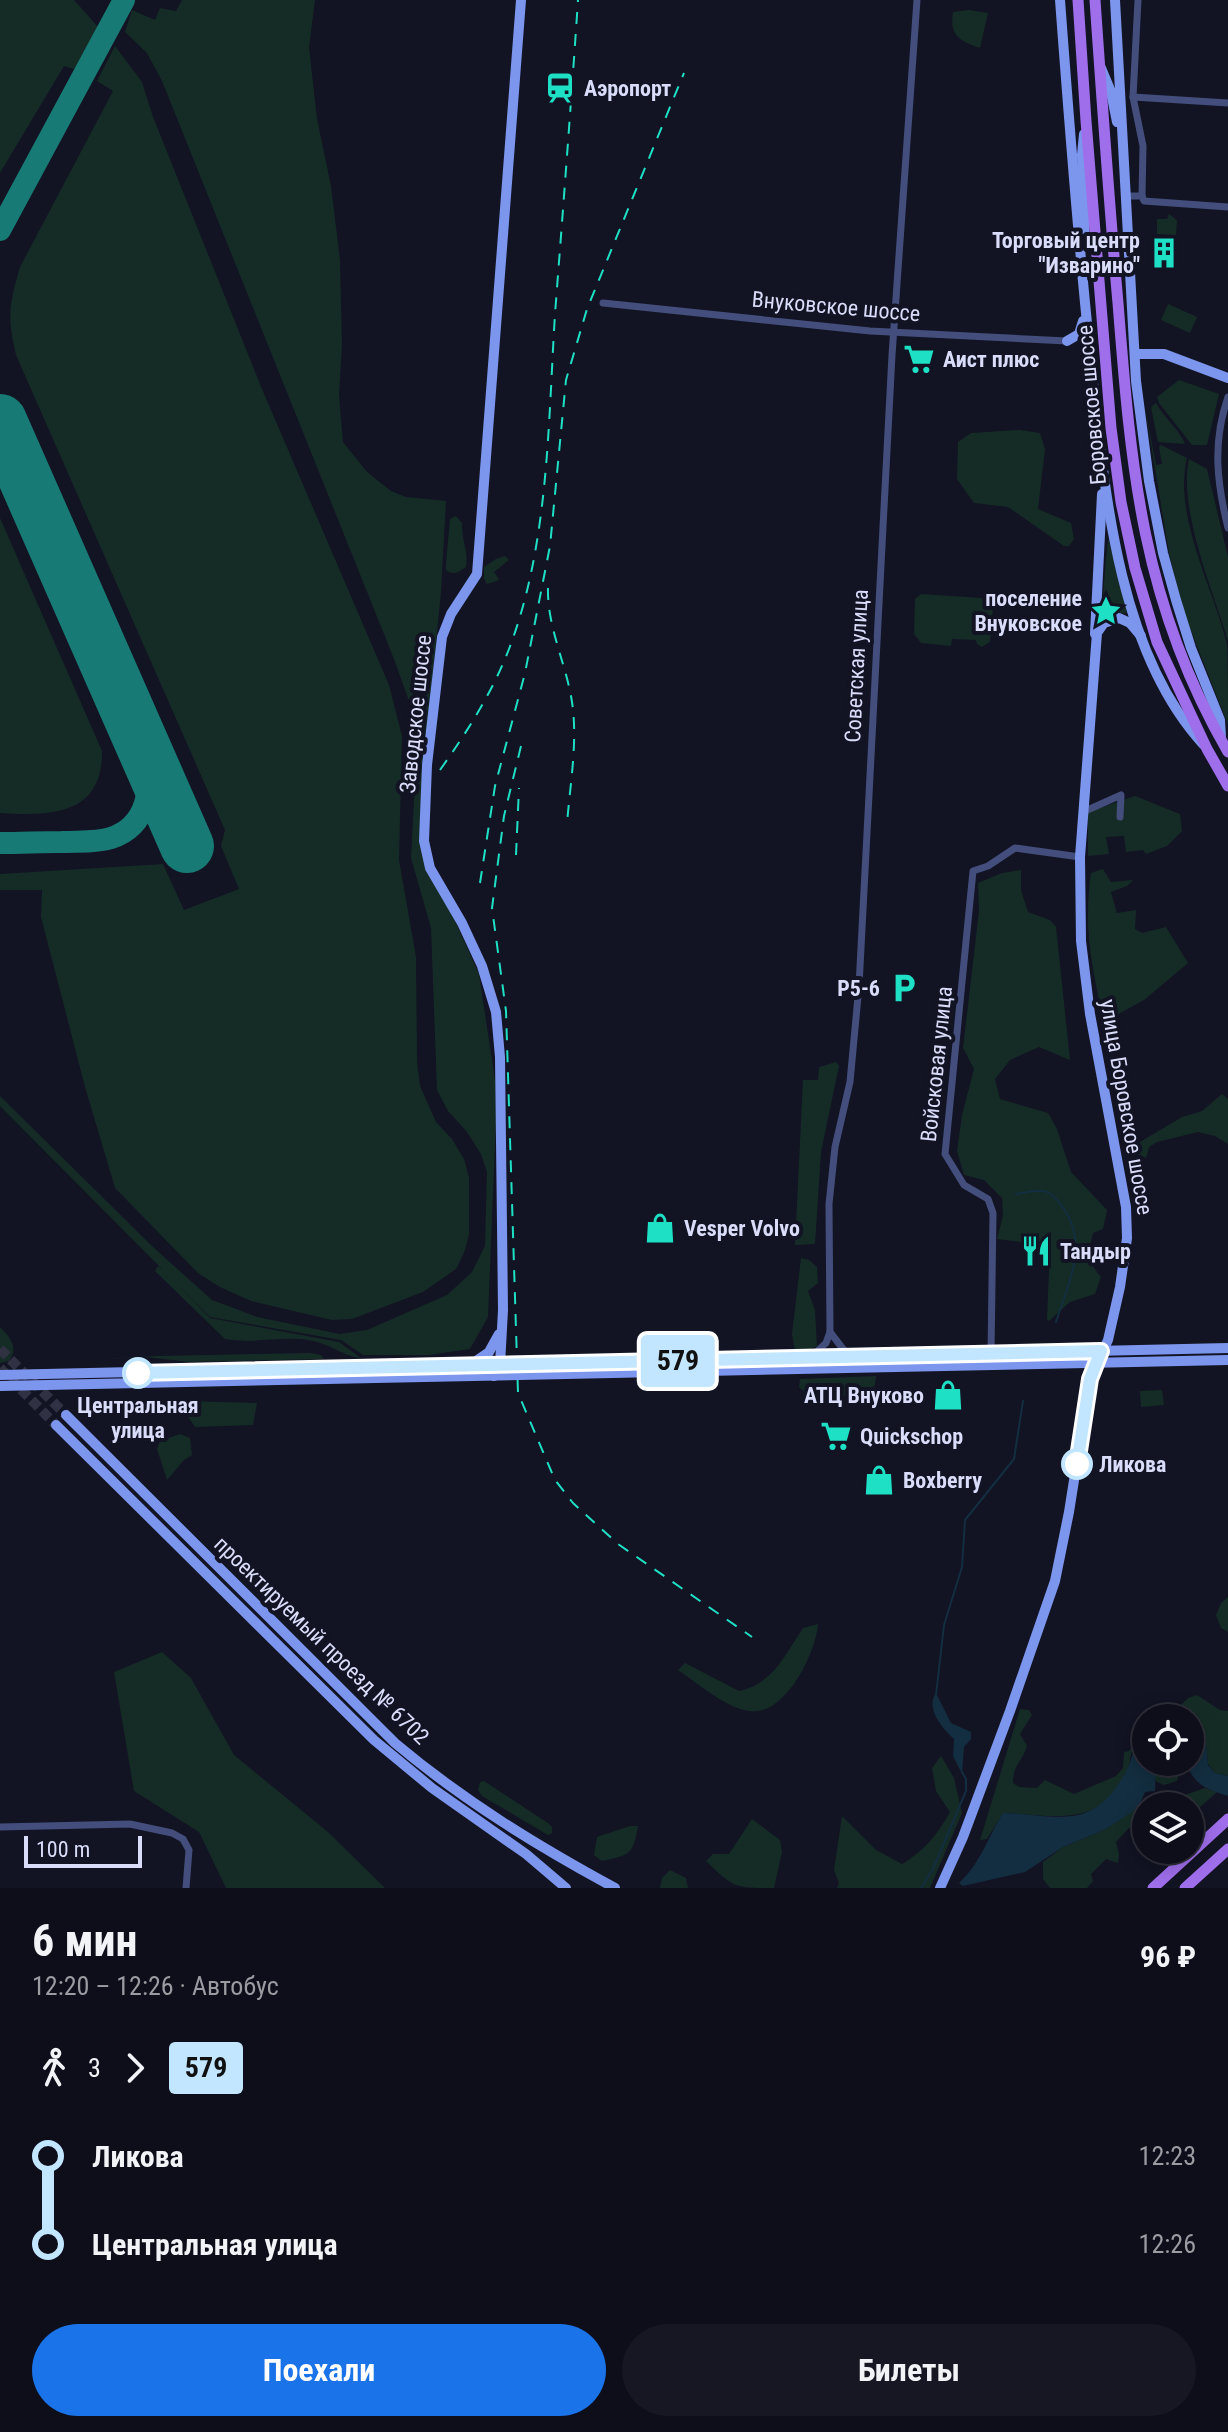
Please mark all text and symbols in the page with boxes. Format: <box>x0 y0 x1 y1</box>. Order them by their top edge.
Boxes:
station icon: Аэропорт <box>543 71 577 105</box>
place label: Аэропорт <box>584 76 671 101</box>
place label: Торговый центр "Изварино" <box>992 228 1140 278</box>
building icon: Торговый центр "Изварино" <box>1147 236 1181 270</box>
street label: Внуковское шоссе <box>751 287 921 326</box>
street label: Боровское шоссе <box>1072 324 1111 486</box>
supermarket icon: Аист плюс <box>902 342 936 376</box>
place label: Аист плюс <box>943 347 1039 372</box>
place label: поселение Внуковское <box>974 586 1082 636</box>
street label: Советская улица <box>840 589 873 743</box>
place icon: поселение Внуковское <box>1089 594 1123 628</box>
street label: Заводское шоссе <box>395 634 436 795</box>
parking icon: Р5-6 <box>887 971 921 1005</box>
place label: Р5-6 <box>837 976 880 1001</box>
street label: Войсковая улица <box>916 985 957 1143</box>
street label: улица Боровское шоссе <box>1095 997 1158 1217</box>
shop icon: Vesper Volvo <box>643 1211 677 1245</box>
place label: Vesper Volvo <box>684 1216 800 1241</box>
restaurant icon: Тандыр <box>1019 1234 1053 1268</box>
place label: Тандыр <box>1060 1239 1131 1264</box>
line badge: 579 <box>632 1335 724 1387</box>
text: 579 <box>657 1344 699 1377</box>
marker: Центральная улица <box>123 1358 153 1388</box>
shop icon: АТЦ Внуково <box>931 1378 965 1412</box>
place label: АТЦ Внуково <box>804 1383 924 1408</box>
place label: Центральная улица <box>77 1393 199 1443</box>
supermarket icon: Quickschop <box>819 1419 853 1453</box>
place label: Quickschop <box>860 1424 963 1449</box>
marker: Ликова <box>1062 1449 1092 1479</box>
place label: Ликова <box>1099 1452 1166 1477</box>
shop icon: Boxberry <box>862 1463 896 1497</box>
place label: Boxberry <box>903 1468 982 1493</box>
street label: проектируемый проезд № 6702 <box>209 1531 434 1749</box>
map controls <box>1132 1704 1204 1864</box>
button: locate <box>1132 1704 1204 1776</box>
button: layers <box>1132 1792 1204 1864</box>
scale bar <box>24 1832 142 1868</box>
text: 100 m <box>36 1837 90 1862</box>
text: 6 мин <box>32 1915 138 1967</box>
text: 96 ₽ <box>1140 1939 1196 1974</box>
text: 12:20 – 12:26 · Автобус <box>32 1971 279 2001</box>
icon: walk <box>32 2046 76 2090</box>
icon: forward <box>113 2046 157 2090</box>
text: 579 <box>185 2051 227 2084</box>
text: 3 <box>88 2053 101 2083</box>
text: Ликова <box>92 2139 184 2174</box>
text: 12:23 <box>1139 2141 1196 2171</box>
text: Центральная улица <box>92 2227 338 2262</box>
text: 12:26 <box>1139 2229 1196 2259</box>
button: Поехали <box>32 2324 606 2416</box>
button: Билеты <box>622 2324 1196 2416</box>

